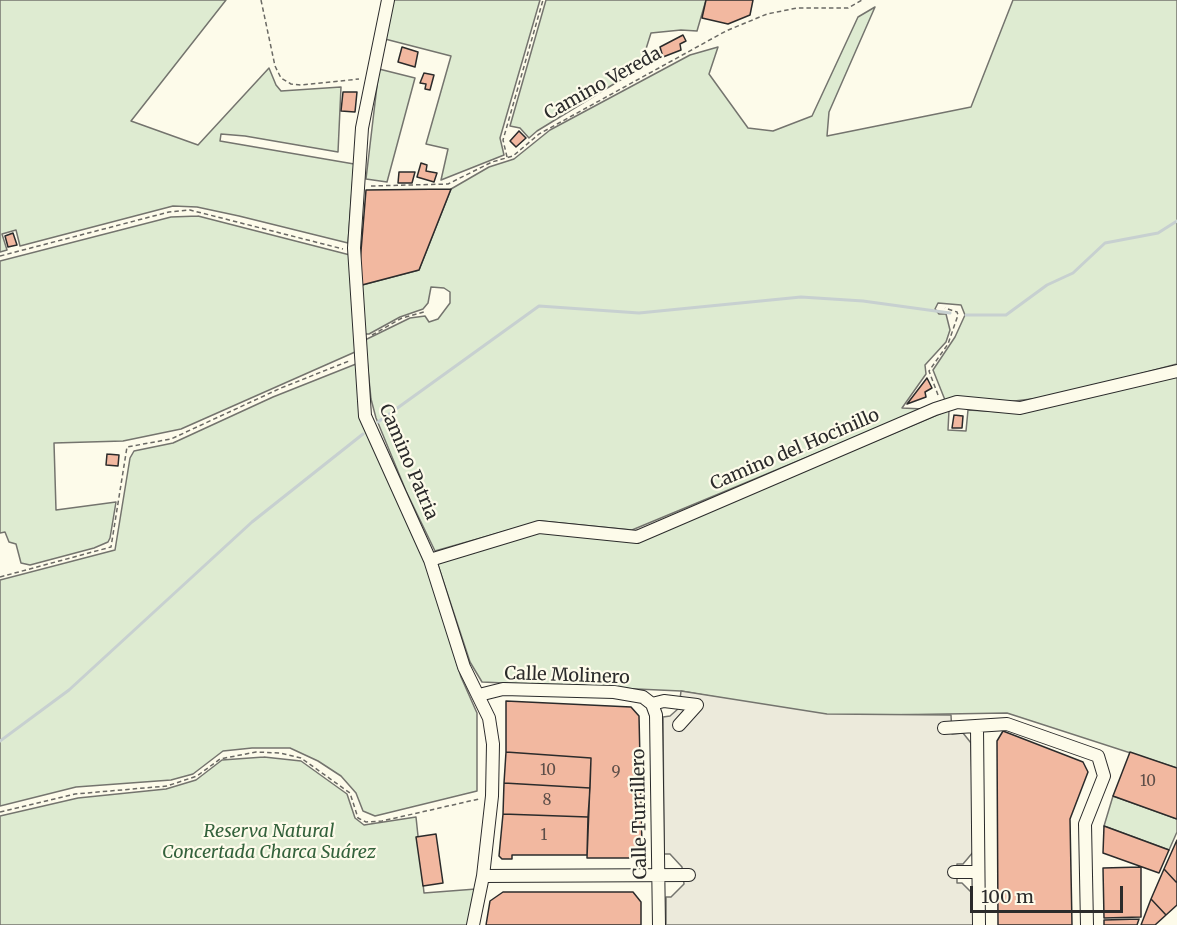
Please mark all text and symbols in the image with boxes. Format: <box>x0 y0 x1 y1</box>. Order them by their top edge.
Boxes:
street label: Camino Vereda <box>541 43 665 125</box>
street label: Camino Patria <box>374 401 442 523</box>
street label: Camino del Hocinillo <box>707 405 883 495</box>
street label: Calle Molinero <box>504 663 630 689</box>
street label: Calle Turrillero <box>628 748 652 880</box>
house number: 10 <box>540 762 556 780</box>
house number: 9 <box>611 764 621 782</box>
house number: 10 <box>1140 773 1156 791</box>
house number: 8 <box>543 792 551 810</box>
park label: Reserva Natural Concertada Charca Suárez <box>162 821 376 864</box>
house number: 1 <box>541 827 547 845</box>
scale bar <box>973 874 1126 912</box>
text: 100 m <box>981 885 1034 908</box>

